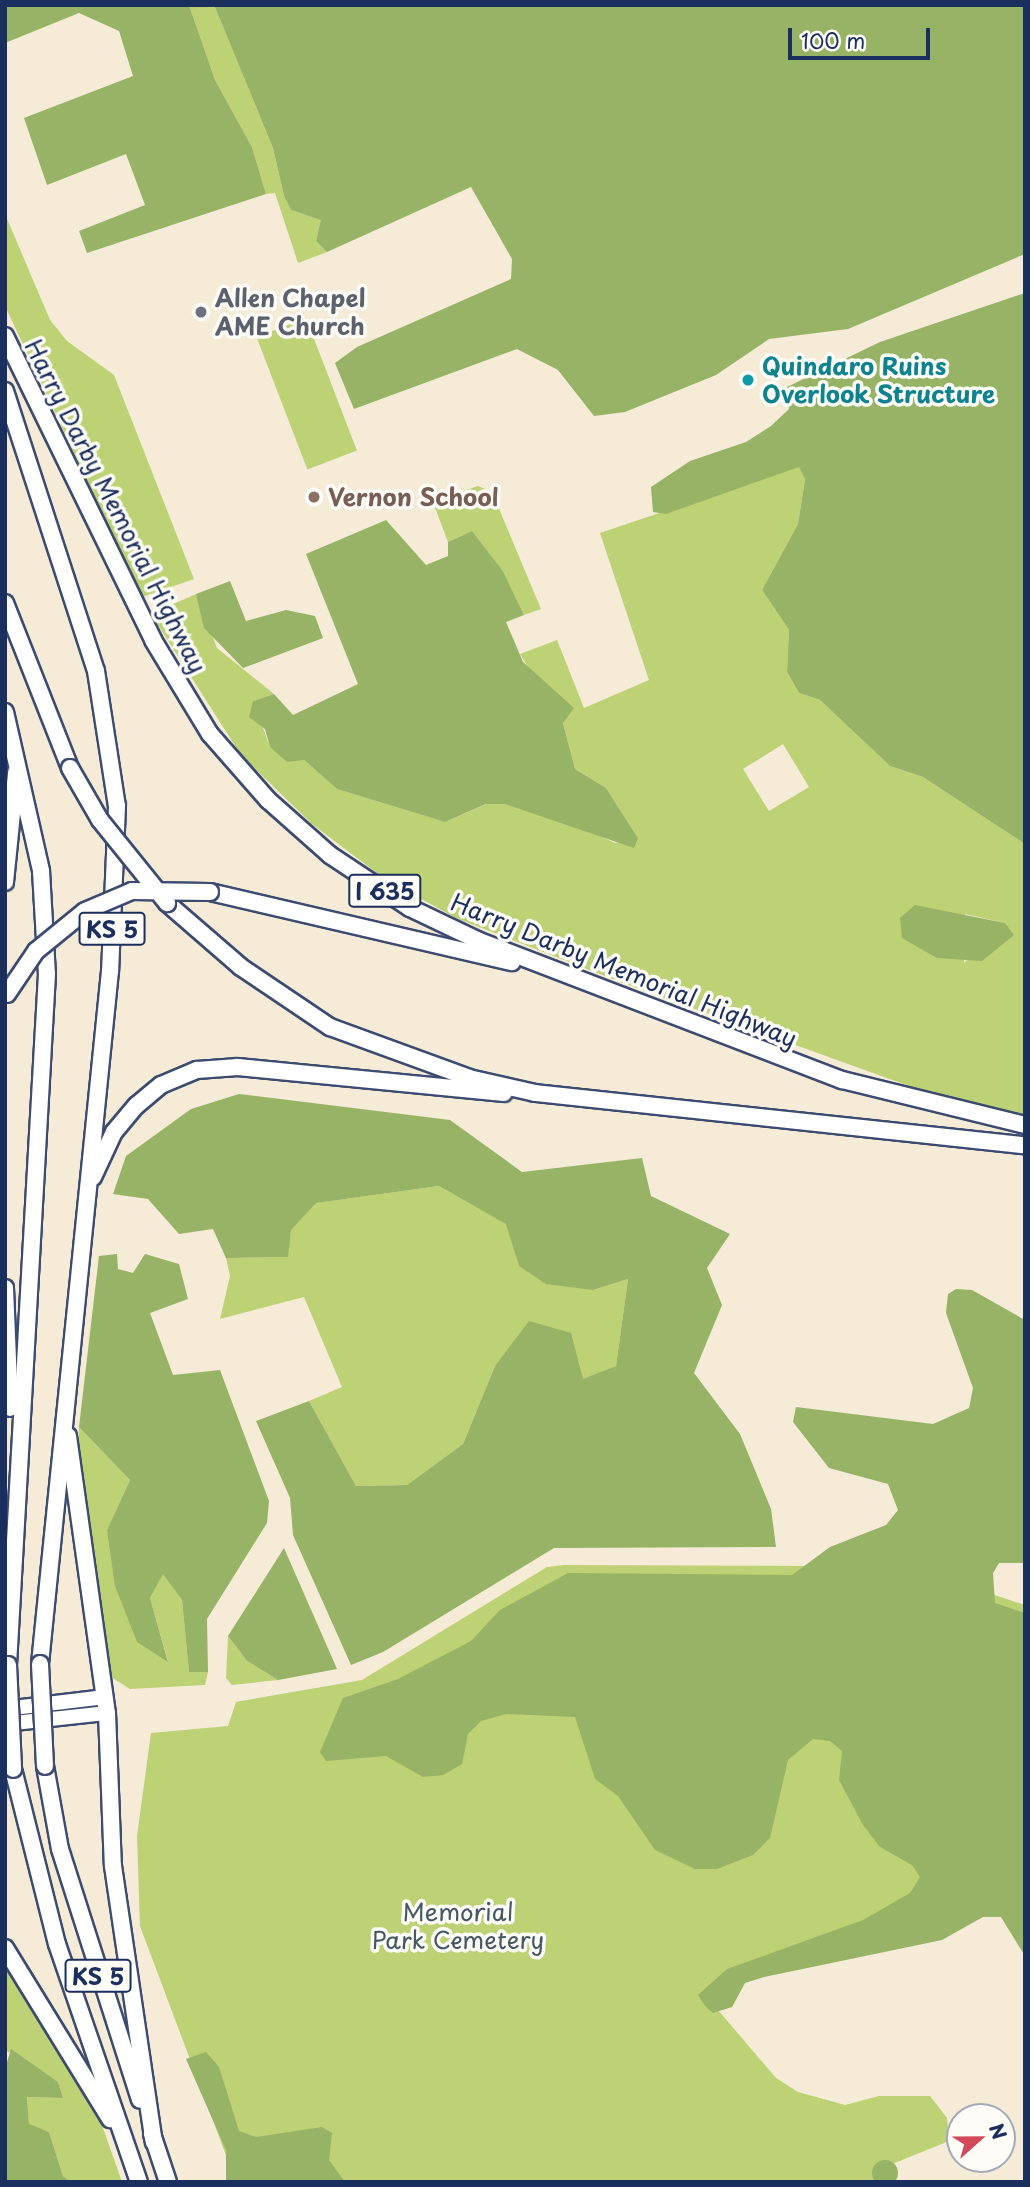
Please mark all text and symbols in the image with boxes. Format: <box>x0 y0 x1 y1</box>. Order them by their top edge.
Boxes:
scale bar <box>792 14 934 58</box>
text: 100 m <box>801 24 865 56</box>
place label: Allen Chapel AME Church <box>215 284 367 340</box>
marker: Allen Chapel AME Church <box>193 304 209 320</box>
street label: Harry Darby Memorial Highway <box>18 332 214 680</box>
place label: Quindaro Ruins Overlook Structure <box>762 352 997 408</box>
marker: Quindaro Ruins Overlook Structure <box>740 372 756 388</box>
place label: Vernon School <box>328 483 499 511</box>
marker: Vernon School <box>306 489 322 505</box>
road number: I 635 <box>346 872 424 911</box>
street label: Harry Darby Memorial Highway <box>444 886 804 1054</box>
road number: KS 5 <box>77 910 147 948</box>
park label: Memorial Park Cemetery <box>371 1898 545 1954</box>
road number: KS 5 <box>63 1956 133 1996</box>
north arrow <box>946 2103 1016 2173</box>
text: N <box>983 2119 1015 2143</box>

